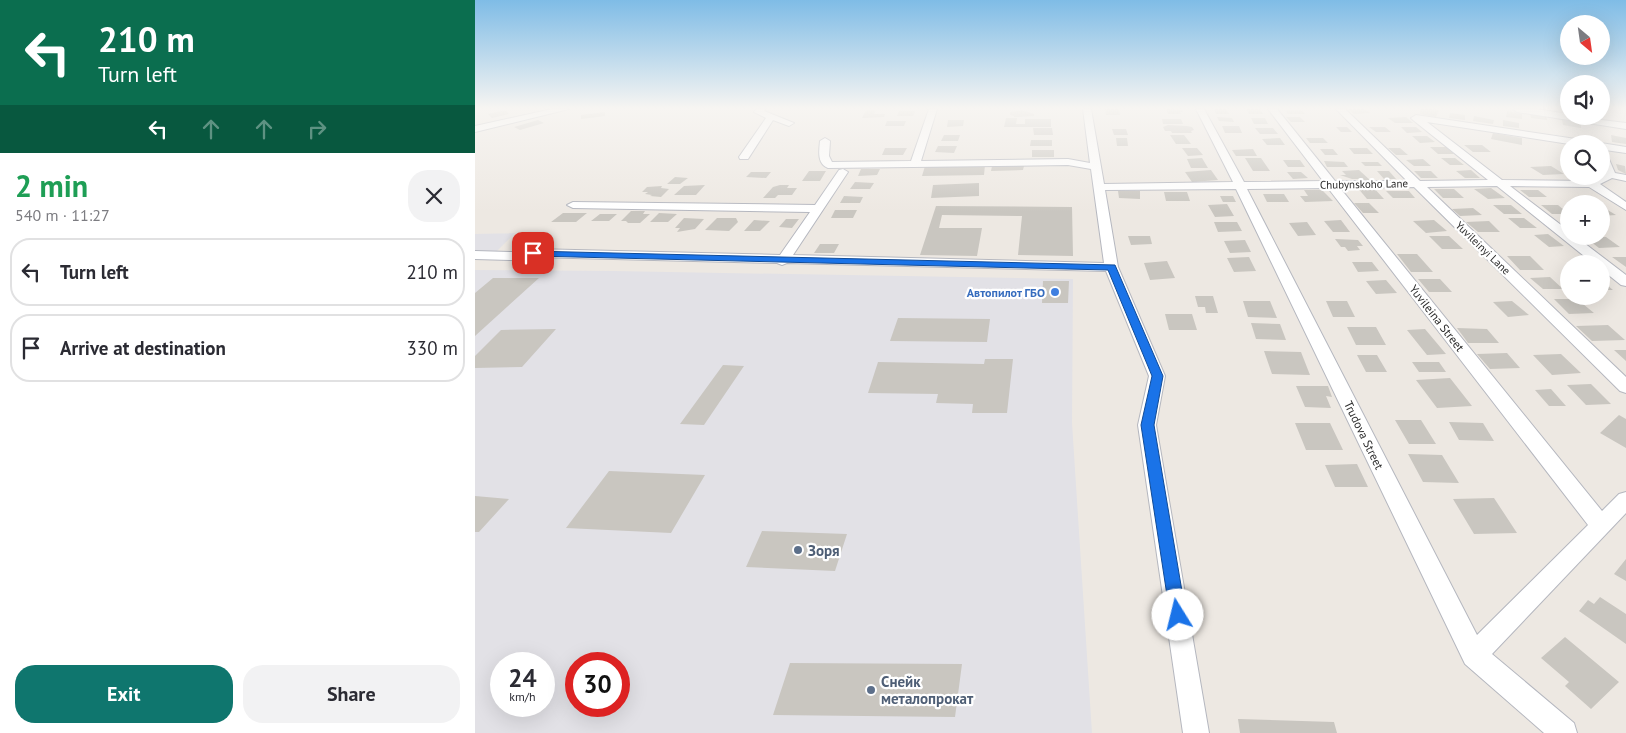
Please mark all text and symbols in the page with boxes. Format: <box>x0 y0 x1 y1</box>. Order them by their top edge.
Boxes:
north arrow <box>1560 15 1610 65</box>
map controls <box>1560 15 1610 305</box>
text: 210 m <box>98 16 195 62</box>
icon: left <box>15 20 80 85</box>
text: Turn left <box>98 60 177 88</box>
button: sound <box>1560 75 1610 125</box>
icon: left <box>144 115 172 143</box>
icon: ahead <box>197 115 225 143</box>
icon: ahead <box>250 115 278 143</box>
icon: right <box>303 115 331 143</box>
button: search <box>1560 135 1610 185</box>
text: 2 min <box>15 166 88 205</box>
button: close <box>408 170 460 222</box>
street label: Chubynskoho Lane <box>1320 176 1409 192</box>
button: + <box>1560 195 1610 245</box>
text: 540 m · 11:27 <box>15 205 110 225</box>
street label: Yuvileinyi Lane <box>1453 218 1514 278</box>
pin <box>512 232 554 274</box>
icon: arrive <box>519 239 547 267</box>
button: − <box>1560 255 1610 305</box>
icon: left <box>17 258 45 286</box>
text: Turn left <box>60 260 129 284</box>
text: 210 m <box>406 260 458 284</box>
street label: Yuvileina Street <box>1406 282 1468 354</box>
place label: Автопилот ГБО <box>967 285 1045 300</box>
marker: Автопилот ГБО <box>1049 286 1061 298</box>
icon: arrive <box>17 334 45 362</box>
text: Arrive at destination <box>60 336 226 360</box>
text: 330 m <box>406 336 458 360</box>
street label: Trudova Street <box>1341 398 1387 472</box>
place label: Зоря <box>808 541 840 560</box>
marker: Зоря <box>792 544 804 556</box>
position arrow <box>1151 588 1203 640</box>
speed limit sign: 30 <box>565 652 630 717</box>
text: 24 <box>508 662 537 694</box>
button: Exit <box>15 665 233 723</box>
button: Share <box>243 665 460 723</box>
place label: Снейк металопрокат <box>881 672 974 708</box>
marker: Снейк металопрокат <box>865 684 877 696</box>
text: km/h <box>509 689 536 704</box>

